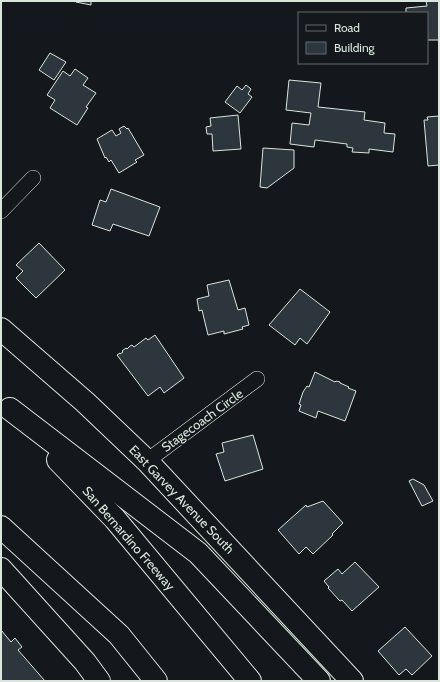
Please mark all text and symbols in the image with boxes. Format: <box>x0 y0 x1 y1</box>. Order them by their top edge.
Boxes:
legend <box>298 12 428 64</box>
text: Road <box>334 20 360 35</box>
text: Building <box>334 40 376 55</box>
street label: Stagecoach Circle <box>158 385 246 455</box>
street label: East Garvey Avenue South <box>126 441 238 557</box>
street label: San Bernardino Freeway <box>79 483 179 594</box>

